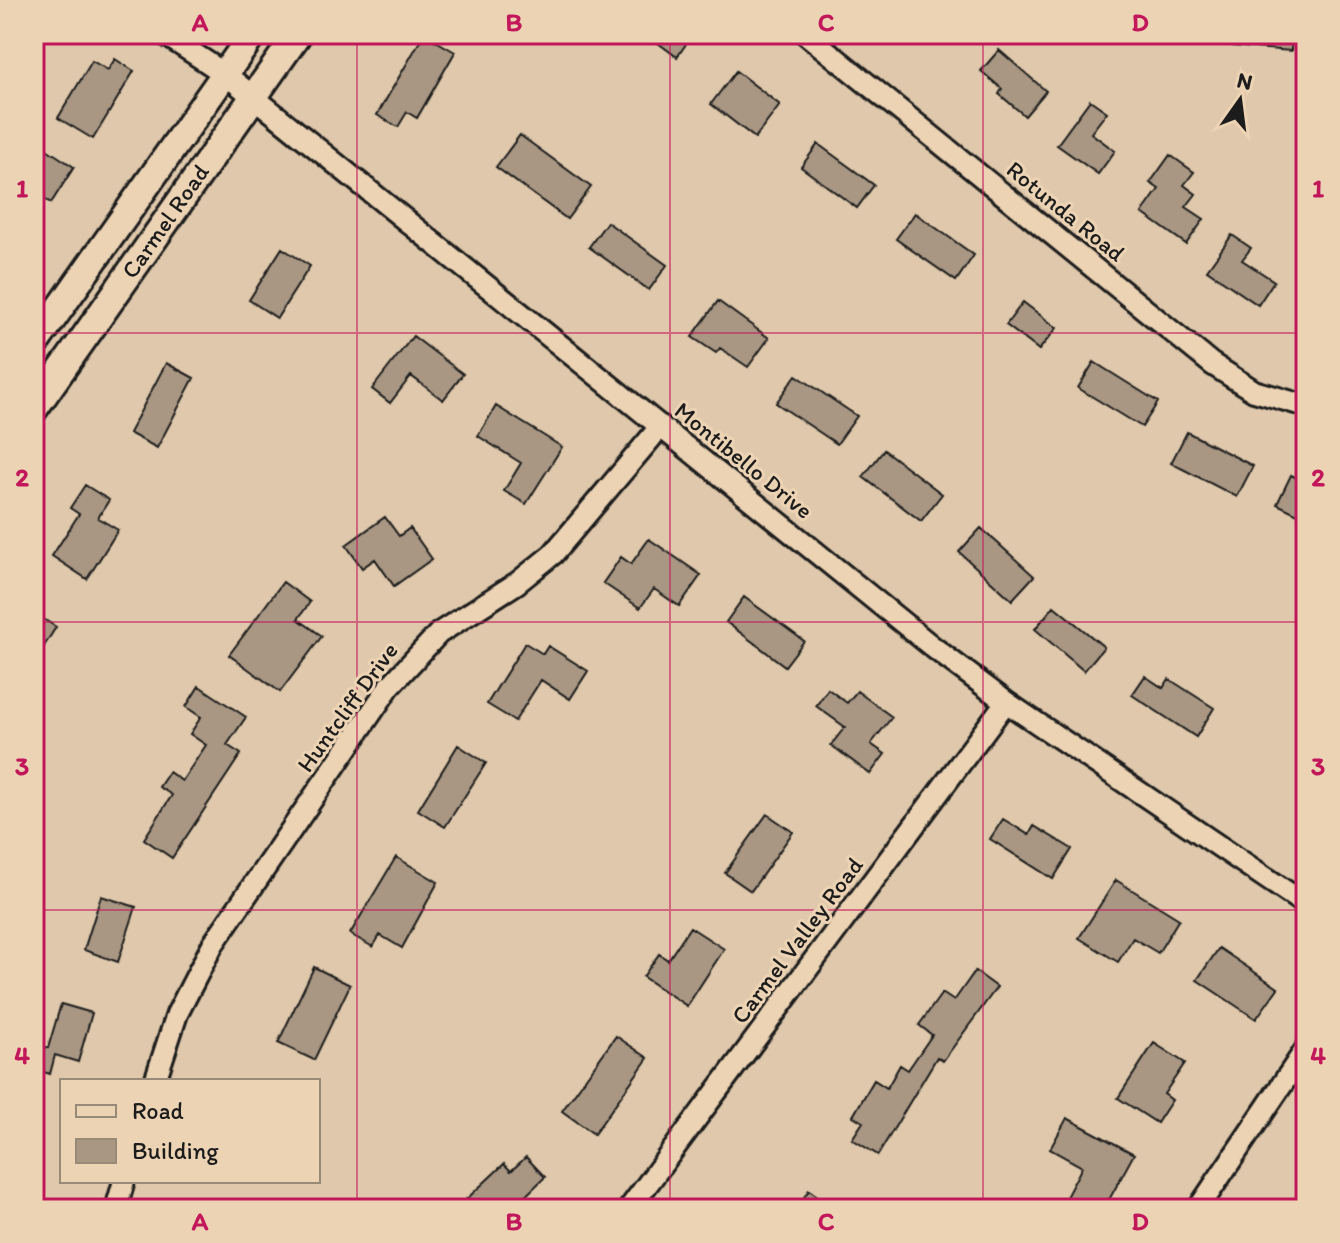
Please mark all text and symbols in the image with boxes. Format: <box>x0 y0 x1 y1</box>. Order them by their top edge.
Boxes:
text: A <box>191 6 209 38</box>
text: B <box>506 6 523 38</box>
text: C <box>818 6 835 38</box>
text: D <box>1131 6 1149 38</box>
north arrow <box>1200 60 1280 140</box>
text: N <box>1234 66 1255 96</box>
street label: Rotunda Road <box>1001 154 1131 268</box>
street label: Carmel Road <box>115 158 215 284</box>
text: 1 <box>16 172 28 204</box>
text: 1 <box>1312 172 1324 204</box>
street label: Montibello Drive <box>669 395 819 525</box>
text: 2 <box>15 461 29 493</box>
text: 2 <box>1311 461 1325 493</box>
street label: Huntcliff Drive <box>290 637 404 777</box>
text: 3 <box>15 750 29 782</box>
text: 3 <box>1311 750 1325 782</box>
street label: Carmel Valley Road <box>725 851 869 1029</box>
text: 4 <box>14 1039 30 1071</box>
text: 4 <box>1310 1039 1326 1071</box>
legend <box>60 1079 320 1183</box>
text: Road <box>132 1096 184 1125</box>
text: Building <box>132 1136 219 1165</box>
text: A <box>191 1205 209 1237</box>
text: B <box>506 1205 523 1237</box>
text: C <box>818 1205 835 1237</box>
text: D <box>1131 1205 1149 1237</box>

